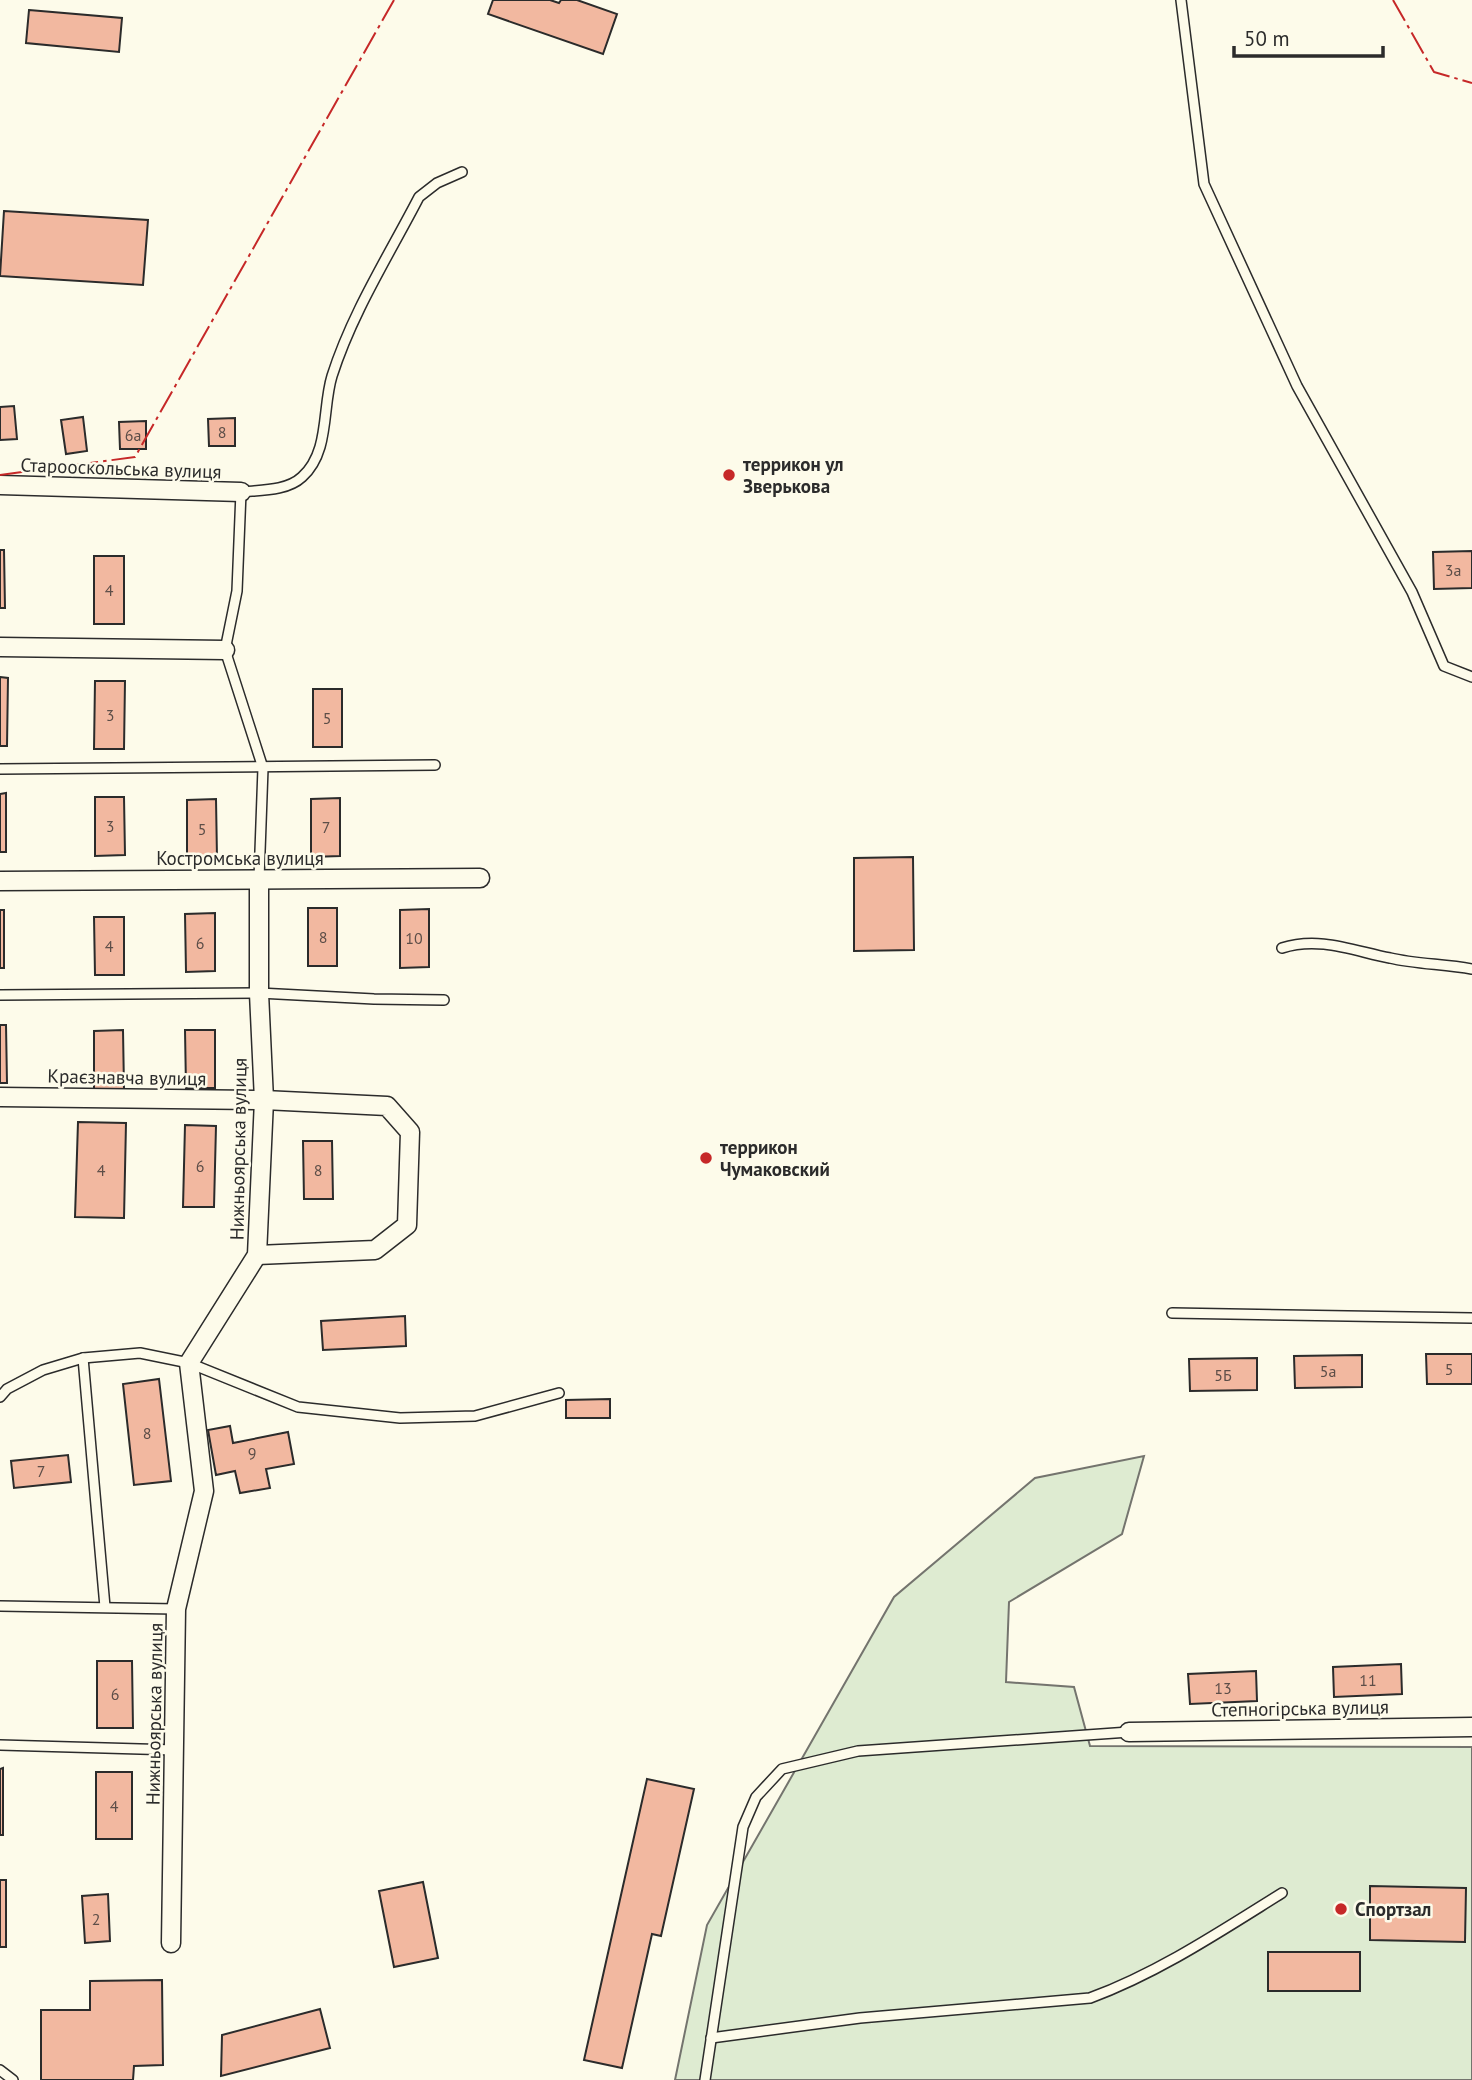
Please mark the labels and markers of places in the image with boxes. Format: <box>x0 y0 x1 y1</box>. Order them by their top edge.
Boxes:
place label: террикон ул Зверькова <box>743 452 844 498</box>
marker: террикон ул Зверькова <box>721 467 737 483</box>
place label: террикон Чумаковский <box>720 1135 830 1181</box>
marker: террикон Чумаковский <box>698 1150 714 1166</box>
place label: Спортзал <box>1355 1897 1431 1921</box>
marker: Спортзал <box>1333 1901 1349 1917</box>

